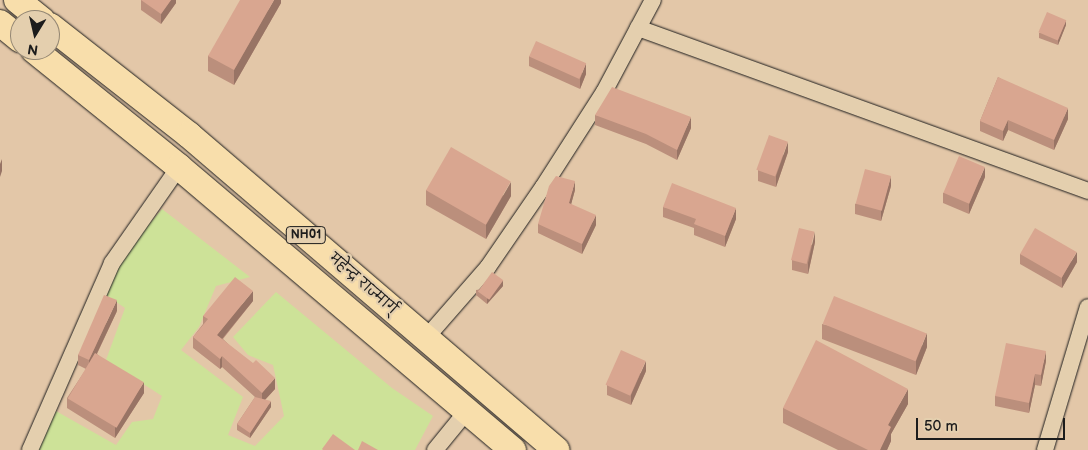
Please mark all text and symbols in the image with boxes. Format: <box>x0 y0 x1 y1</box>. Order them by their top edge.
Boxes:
north arrow <box>10 10 60 60</box>
text: N <box>26 40 39 59</box>
road number: NH01 <box>285 226 327 244</box>
street label: महेन्द्र राज्मार्ग् <box>326 250 400 318</box>
scale bar <box>918 408 1067 440</box>
text: 50 m <box>924 417 958 436</box>

